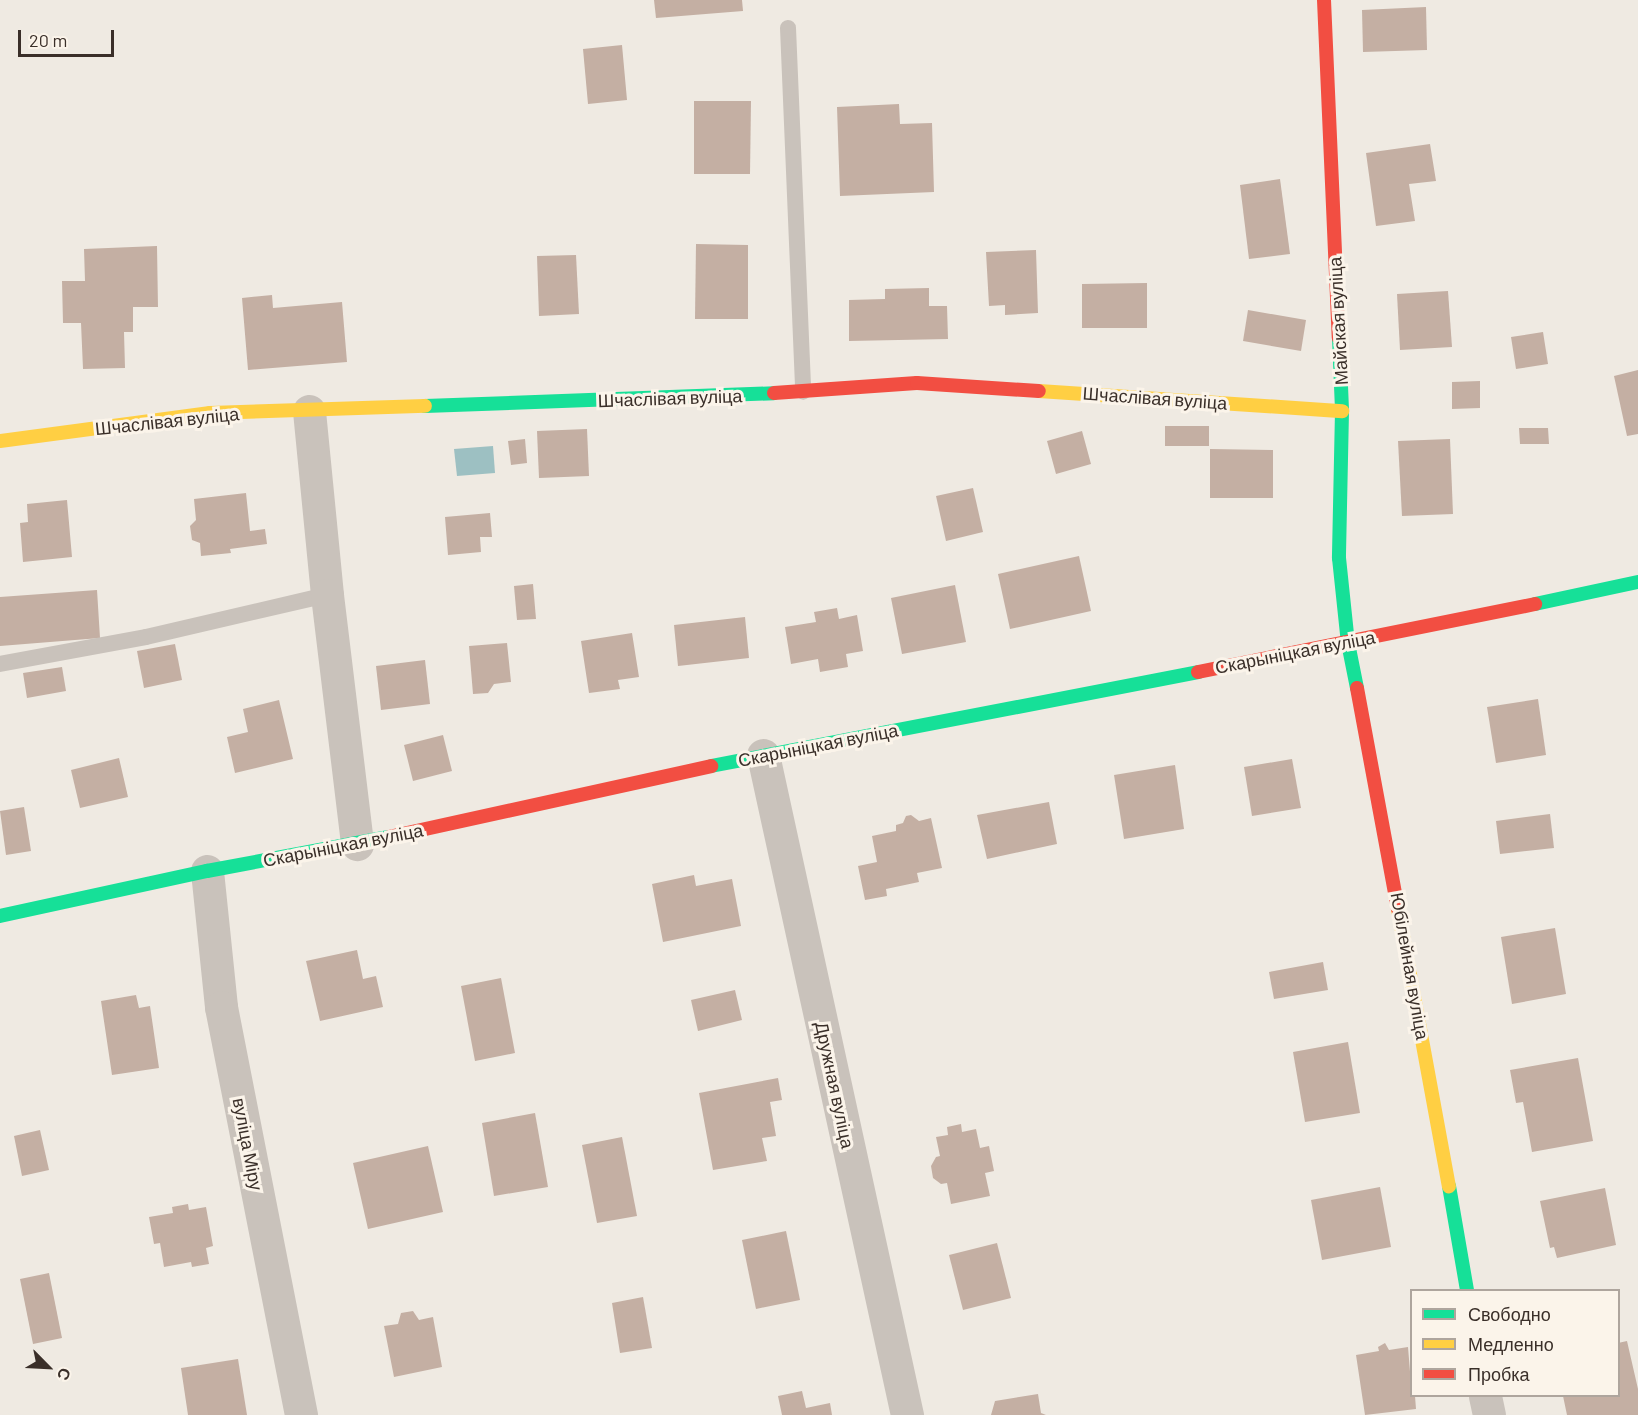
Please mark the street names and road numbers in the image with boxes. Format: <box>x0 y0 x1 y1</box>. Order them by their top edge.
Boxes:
street label: Майская вуліца <box>1324 256 1352 386</box>
street label: Шчаслівая вуліца <box>1082 382 1228 414</box>
street label: Шчаслівая вуліца <box>597 385 743 411</box>
street label: Шчаслівая вуліца <box>94 403 240 439</box>
street label: Скарыніцкая вуліца <box>1213 626 1377 678</box>
street label: Скарыніцкая вуліца <box>736 719 900 771</box>
street label: Скарыніцкая вуліца <box>261 819 425 871</box>
street label: Юбілейная вуліца <box>1386 891 1434 1041</box>
street label: Дружная вуліца <box>811 1020 859 1150</box>
street label: вуліца Міру <box>228 1096 268 1192</box>

